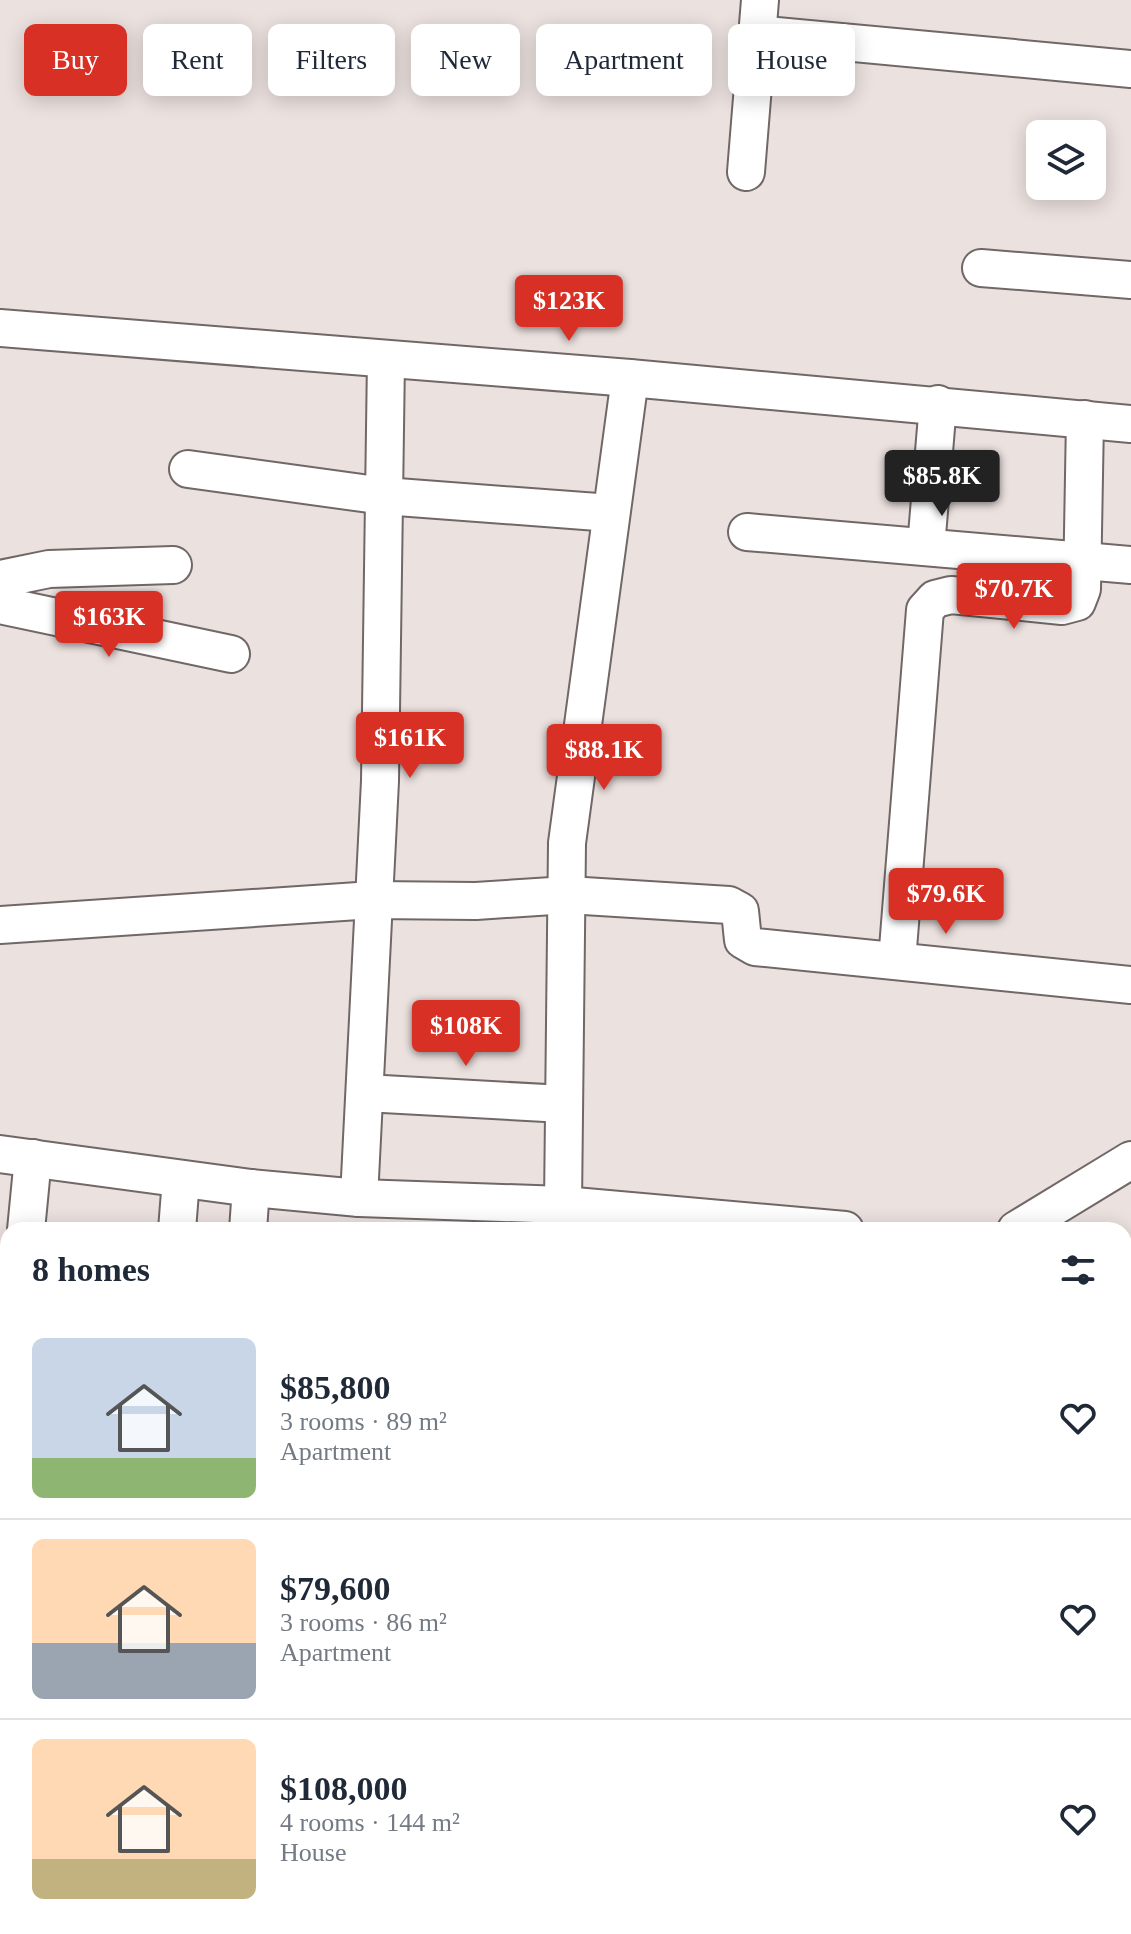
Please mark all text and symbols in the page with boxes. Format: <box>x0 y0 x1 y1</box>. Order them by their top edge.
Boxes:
chip: Buy <box>24 24 127 96</box>
chip: Rent <box>143 24 252 96</box>
chip: Filters <box>268 24 395 96</box>
chip: New <box>411 24 520 96</box>
chip: Apartment <box>536 24 712 96</box>
chip: House <box>728 24 855 96</box>
map controls <box>1026 120 1106 200</box>
button: layers <box>1026 120 1106 200</box>
pin: $123K <box>513 275 625 343</box>
text: $123K <box>533 286 605 315</box>
pin: $85.8K <box>877 450 1007 518</box>
text: $85.8K <box>903 461 981 490</box>
pin: $70.7K <box>949 563 1079 631</box>
text: $70.7K <box>975 574 1053 603</box>
pin: $163K <box>53 591 165 659</box>
text: $163K <box>73 602 145 631</box>
pin: $161K <box>354 712 466 780</box>
text: $161K <box>374 723 446 752</box>
pin: $88.1K <box>539 724 669 792</box>
text: $88.1K <box>565 735 643 764</box>
pin: $79.6K <box>881 868 1011 936</box>
text: $79.6K <box>907 879 985 908</box>
pin: $108K <box>410 1000 522 1068</box>
text: $108K <box>430 1011 502 1040</box>
icon: filters <box>1056 1248 1100 1292</box>
text: 8 homes <box>32 1251 150 1288</box>
text: $85,800 <box>280 1369 391 1406</box>
icon: home <box>96 1370 192 1466</box>
icon: heart <box>1056 1396 1100 1440</box>
text: 3 rooms · 89 m² <box>280 1407 447 1436</box>
text: Apartment <box>280 1437 391 1466</box>
text: $79,600 <box>280 1570 391 1607</box>
icon: home <box>96 1571 192 1667</box>
icon: heart <box>1056 1597 1100 1641</box>
text: 3 rooms · 86 m² <box>280 1608 447 1637</box>
text: Apartment <box>280 1638 391 1667</box>
text: $108,000 <box>280 1770 408 1807</box>
icon: home <box>96 1771 192 1867</box>
icon: heart <box>1056 1797 1100 1841</box>
text: 4 rooms · 144 m² <box>280 1808 460 1837</box>
text: House <box>280 1838 346 1867</box>

